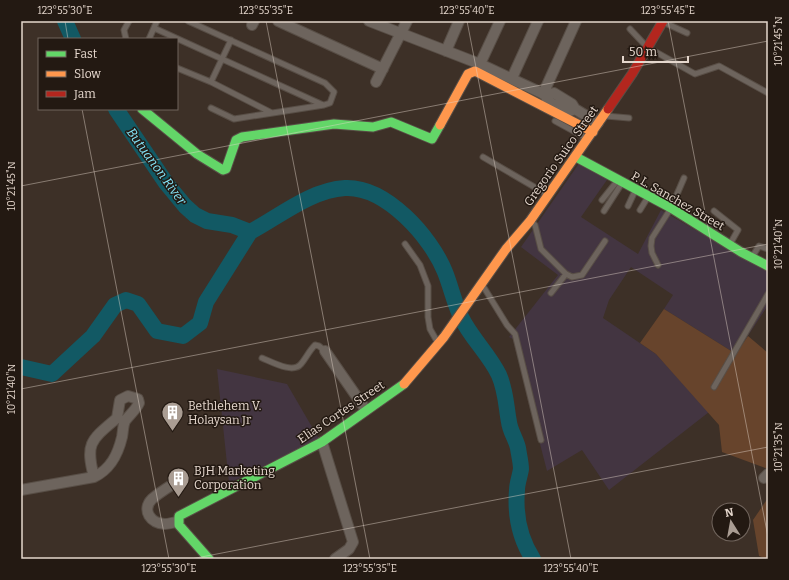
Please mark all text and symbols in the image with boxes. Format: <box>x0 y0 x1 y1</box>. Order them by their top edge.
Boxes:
text: 123°55'30"E <box>38 5 92 17</box>
text: 123°55'35"E <box>239 5 293 17</box>
text: 123°55'40"E <box>440 5 494 17</box>
text: 123°55'45"E <box>641 5 695 17</box>
text: 10°21'45"N <box>773 16 785 66</box>
legend <box>38 38 178 110</box>
scale bar <box>623 38 688 64</box>
text: 50 m <box>629 45 658 59</box>
text: Fast <box>74 47 98 61</box>
text: Slow <box>74 67 101 81</box>
text: Jam <box>73 87 96 101</box>
street label: Gregorio Suico Street <box>521 103 601 209</box>
water label: Butuanon River <box>124 125 190 208</box>
text: 10°21'45"N <box>6 161 18 211</box>
street label: P. L. Sanchez Street <box>629 169 728 234</box>
text: 10°21'40"N <box>773 219 785 269</box>
text: 10°21'40"N <box>6 364 18 414</box>
street label: Elias Cortes Street <box>295 377 387 446</box>
place label: Bethlehem V. Holaysan Jr <box>188 399 261 427</box>
building icon: Bethlehem V. Holaysan Jr <box>160 400 186 433</box>
text: 10°21'35"N <box>773 422 785 472</box>
place label: BJH Marketing Corporation <box>194 464 275 492</box>
building icon: BJH Marketing Corporation <box>165 465 191 498</box>
north arrow <box>711 502 751 542</box>
text: N <box>724 505 735 520</box>
text: 123°55'30"E <box>142 563 196 575</box>
text: 123°55'35"E <box>343 563 397 575</box>
text: 123°55'40"E <box>544 563 598 575</box>

